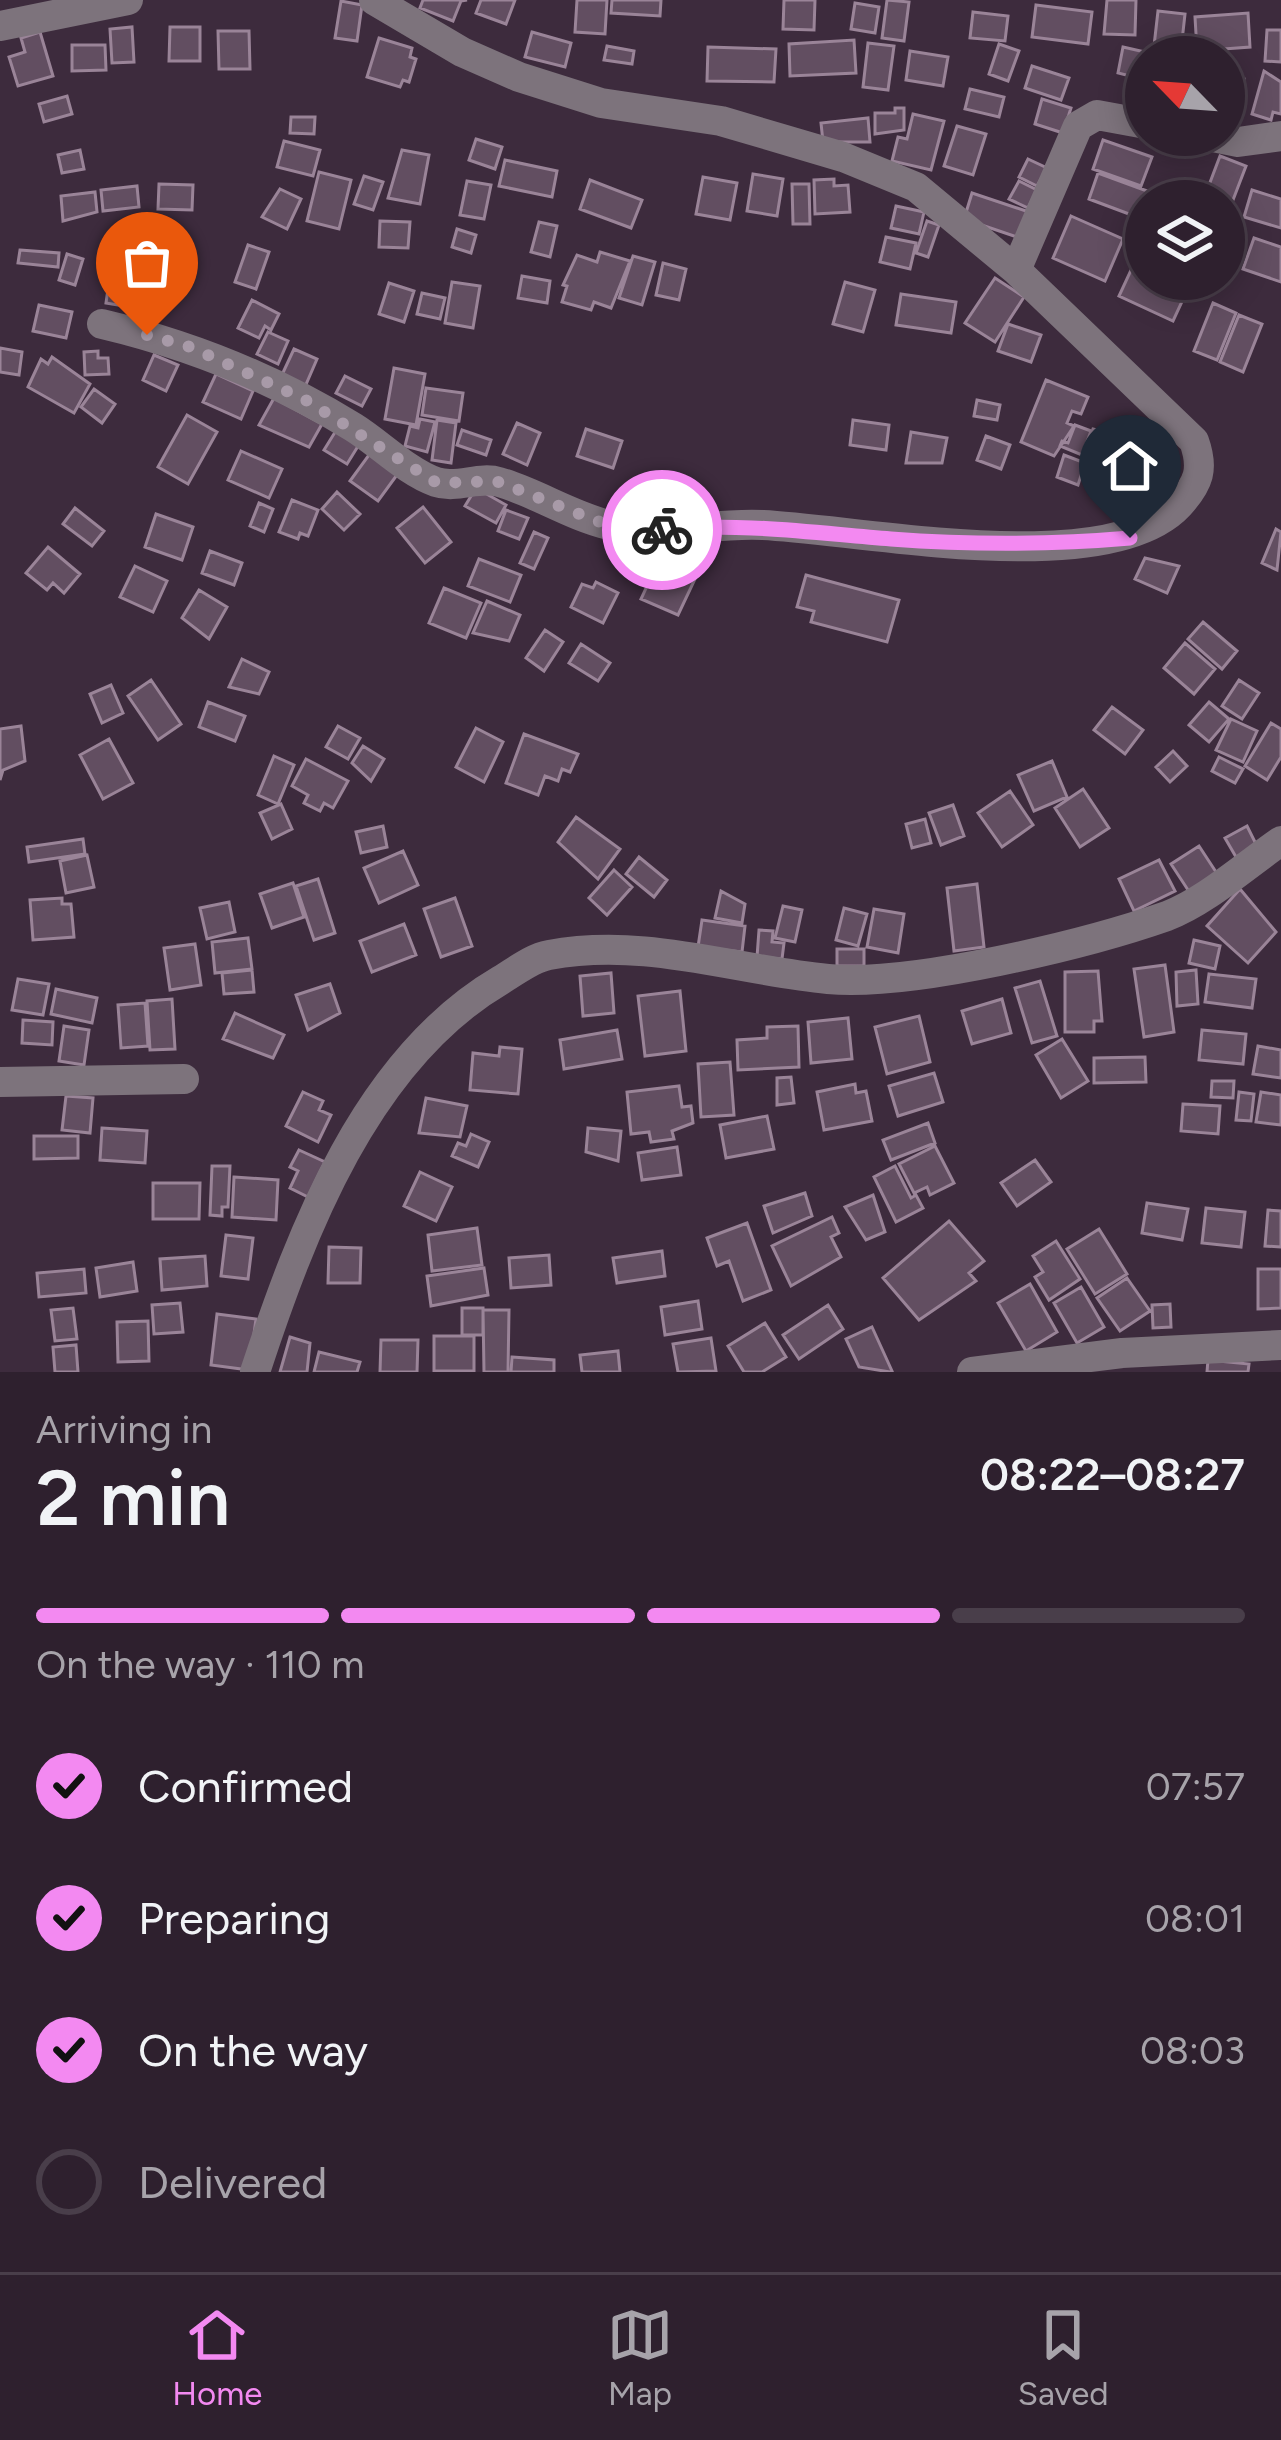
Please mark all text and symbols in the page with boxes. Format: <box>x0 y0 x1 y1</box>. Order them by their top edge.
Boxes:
north arrow <box>1125 36 1245 156</box>
map controls <box>1125 36 1245 300</box>
button: layers <box>1125 180 1245 300</box>
pin <box>96 212 198 335</box>
icon: bag <box>114 230 180 296</box>
pin <box>1079 415 1181 538</box>
icon: home <box>1097 433 1163 499</box>
courier <box>602 470 722 590</box>
icon: bike <box>629 497 695 563</box>
text: Arriving in <box>36 1406 212 1453</box>
text: 08:22–08:27 <box>980 1447 1245 1501</box>
text: 2 min <box>36 1451 230 1545</box>
text: On the way · 110 m <box>36 1641 365 1688</box>
icon: check <box>36 1753 102 1819</box>
text: Confirmed <box>138 1759 353 1813</box>
text: 07:57 <box>1146 1763 1245 1810</box>
icon: check <box>36 1885 102 1951</box>
text: Preparing <box>138 1891 330 1945</box>
text: 08:01 <box>1145 1895 1245 1942</box>
icon: check <box>36 2017 102 2083</box>
text: On the way <box>138 2023 368 2077</box>
text: 08:03 <box>1140 2027 1245 2074</box>
text: Delivered <box>138 2155 327 2209</box>
tab: Home <box>172 2302 262 2413</box>
tab: Map <box>607 2302 673 2413</box>
tab: Saved <box>1018 2302 1109 2413</box>

